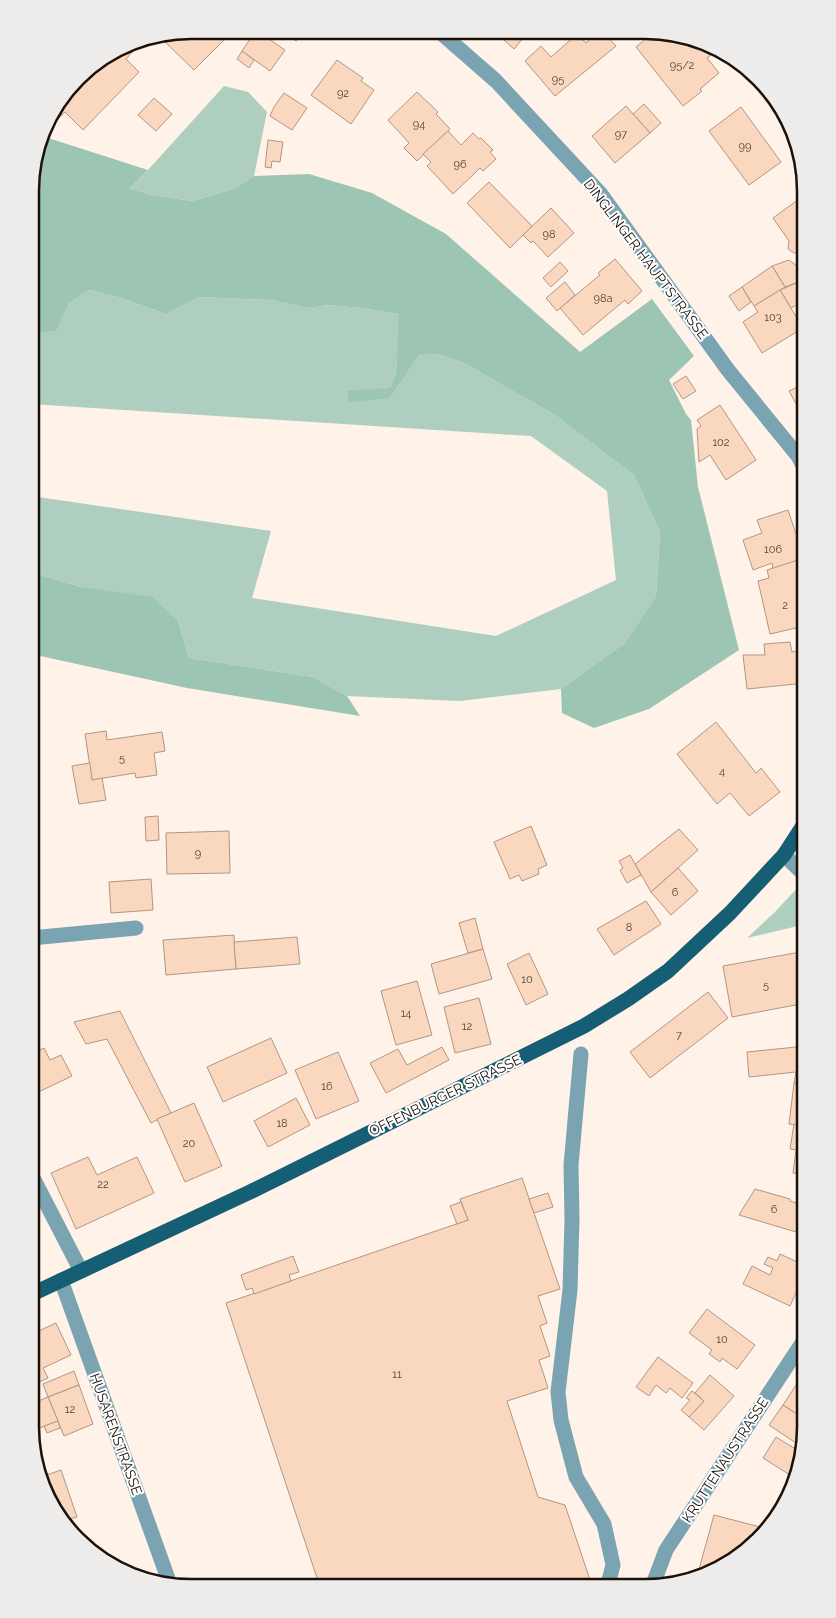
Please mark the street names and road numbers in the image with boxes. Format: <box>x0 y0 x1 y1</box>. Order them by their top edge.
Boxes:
street label: DINGLINGER HAUPTSTRASSE <box>581 176 711 342</box>
street label: OFFENBURGER STRASSE <box>366 1051 524 1139</box>
street label: HUSARENSTRASSE <box>87 1371 145 1497</box>
street label: KRUTTENAUSTRASSE <box>679 1395 771 1525</box>

